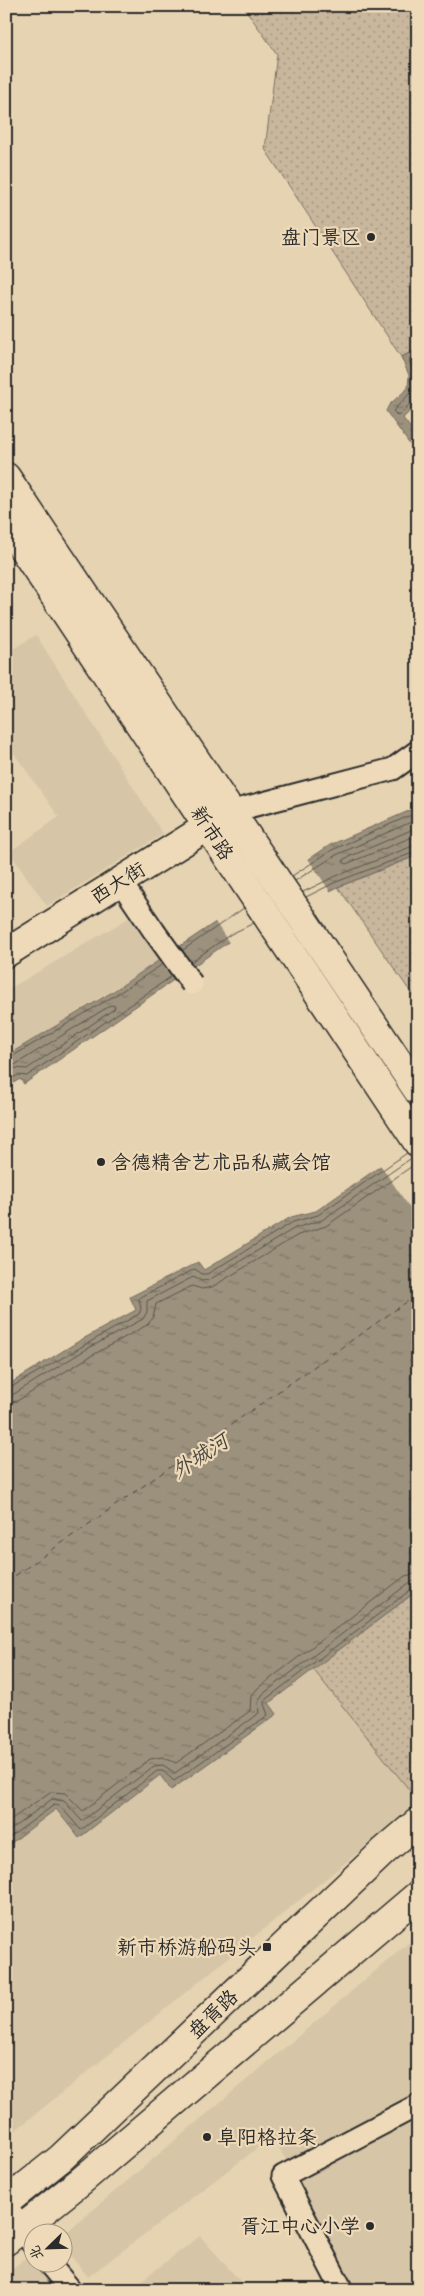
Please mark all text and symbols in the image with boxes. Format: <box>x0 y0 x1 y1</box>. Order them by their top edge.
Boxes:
place label: 盘门景区 <box>281 225 361 250</box>
marker: 盘门景区 <box>365 231 377 243</box>
street label: 新市路 <box>185 801 239 866</box>
street label: 西大街 <box>86 857 150 909</box>
place label: 含德精舍艺术品私藏会馆 <box>111 1150 331 1175</box>
marker: 含德精舍艺术品私藏会馆 <box>95 1156 107 1168</box>
water label: 外城河 <box>167 1426 236 1484</box>
place label: 新市桥游船码头 <box>117 1935 257 1960</box>
marker: 新市桥游船码头 <box>261 1941 273 1953</box>
street label: 盘胥路 <box>183 1983 244 2044</box>
place label: 阜阳格拉条 <box>217 2125 317 2150</box>
marker: 阜阳格拉条 <box>201 2131 213 2143</box>
place label: 胥江中心小学 <box>240 2214 360 2239</box>
marker: 胥江中心小学 <box>364 2220 376 2232</box>
north arrow <box>22 2224 72 2274</box>
text: 北 <box>26 2243 47 2263</box>

